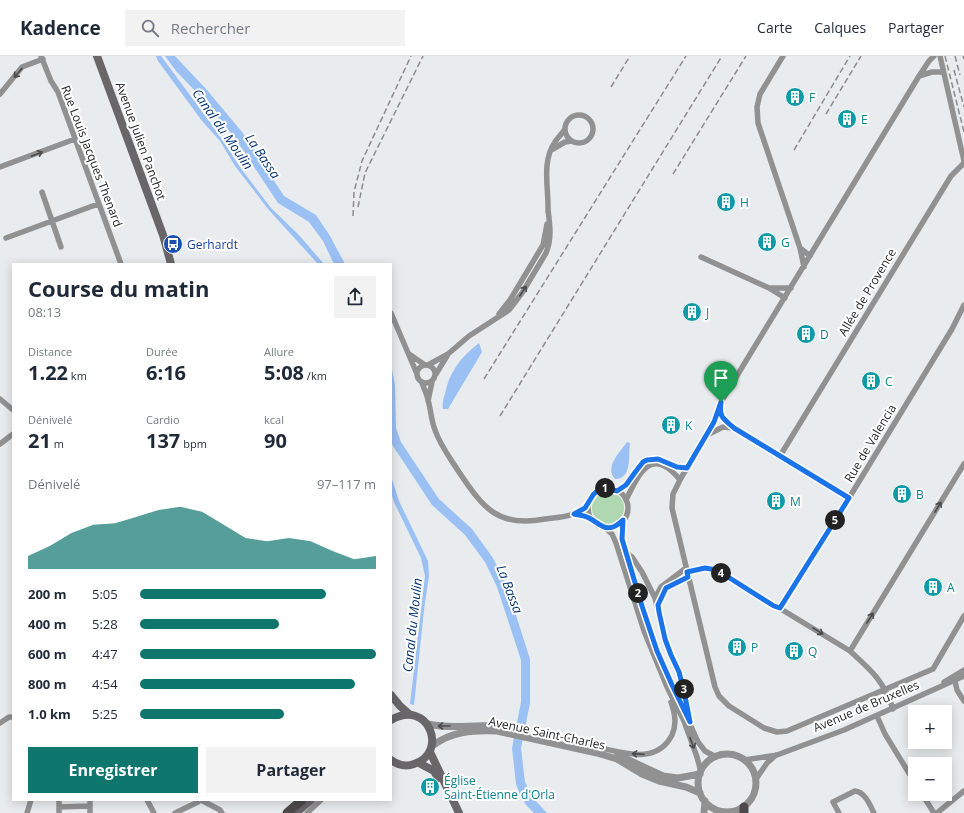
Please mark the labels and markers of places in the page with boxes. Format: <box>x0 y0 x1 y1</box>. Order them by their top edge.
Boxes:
building icon: F <box>784 86 806 108</box>
place label: F <box>809 89 815 106</box>
building icon: E <box>836 108 858 130</box>
place label: E <box>861 111 868 128</box>
building icon: H <box>715 191 737 213</box>
place label: H <box>740 194 749 211</box>
building icon: G <box>756 231 778 253</box>
bus stop icon: Gerhardt <box>162 233 184 255</box>
place label: G <box>781 234 790 251</box>
place label: Gerhardt <box>187 236 238 253</box>
building icon: J <box>681 301 703 323</box>
place label: J <box>705 304 709 321</box>
building icon: D <box>795 323 817 345</box>
place label: D <box>820 326 829 343</box>
pin <box>704 361 738 402</box>
building icon: C <box>860 370 882 392</box>
place label: C <box>885 373 893 390</box>
building icon: K <box>660 414 682 436</box>
place label: K <box>685 417 693 434</box>
pin: 1 <box>595 478 615 498</box>
building icon: B <box>891 483 913 505</box>
place label: B <box>916 486 924 503</box>
building icon: M <box>765 490 787 512</box>
place label: M <box>790 493 801 510</box>
pin: 5 <box>825 510 845 530</box>
pin: 4 <box>711 563 731 583</box>
building icon: A <box>922 576 944 598</box>
place label: A <box>947 579 955 596</box>
pin: 2 <box>628 583 648 603</box>
building icon: P <box>726 636 748 658</box>
place label: P <box>751 639 758 656</box>
building icon: Q <box>783 640 805 662</box>
place label: Q <box>808 643 817 660</box>
pin: 3 <box>674 679 694 699</box>
place label: Église Saint-Étienne d'Orla <box>444 772 555 803</box>
building icon: Église Saint-Étienne d'Orla <box>419 776 441 798</box>

